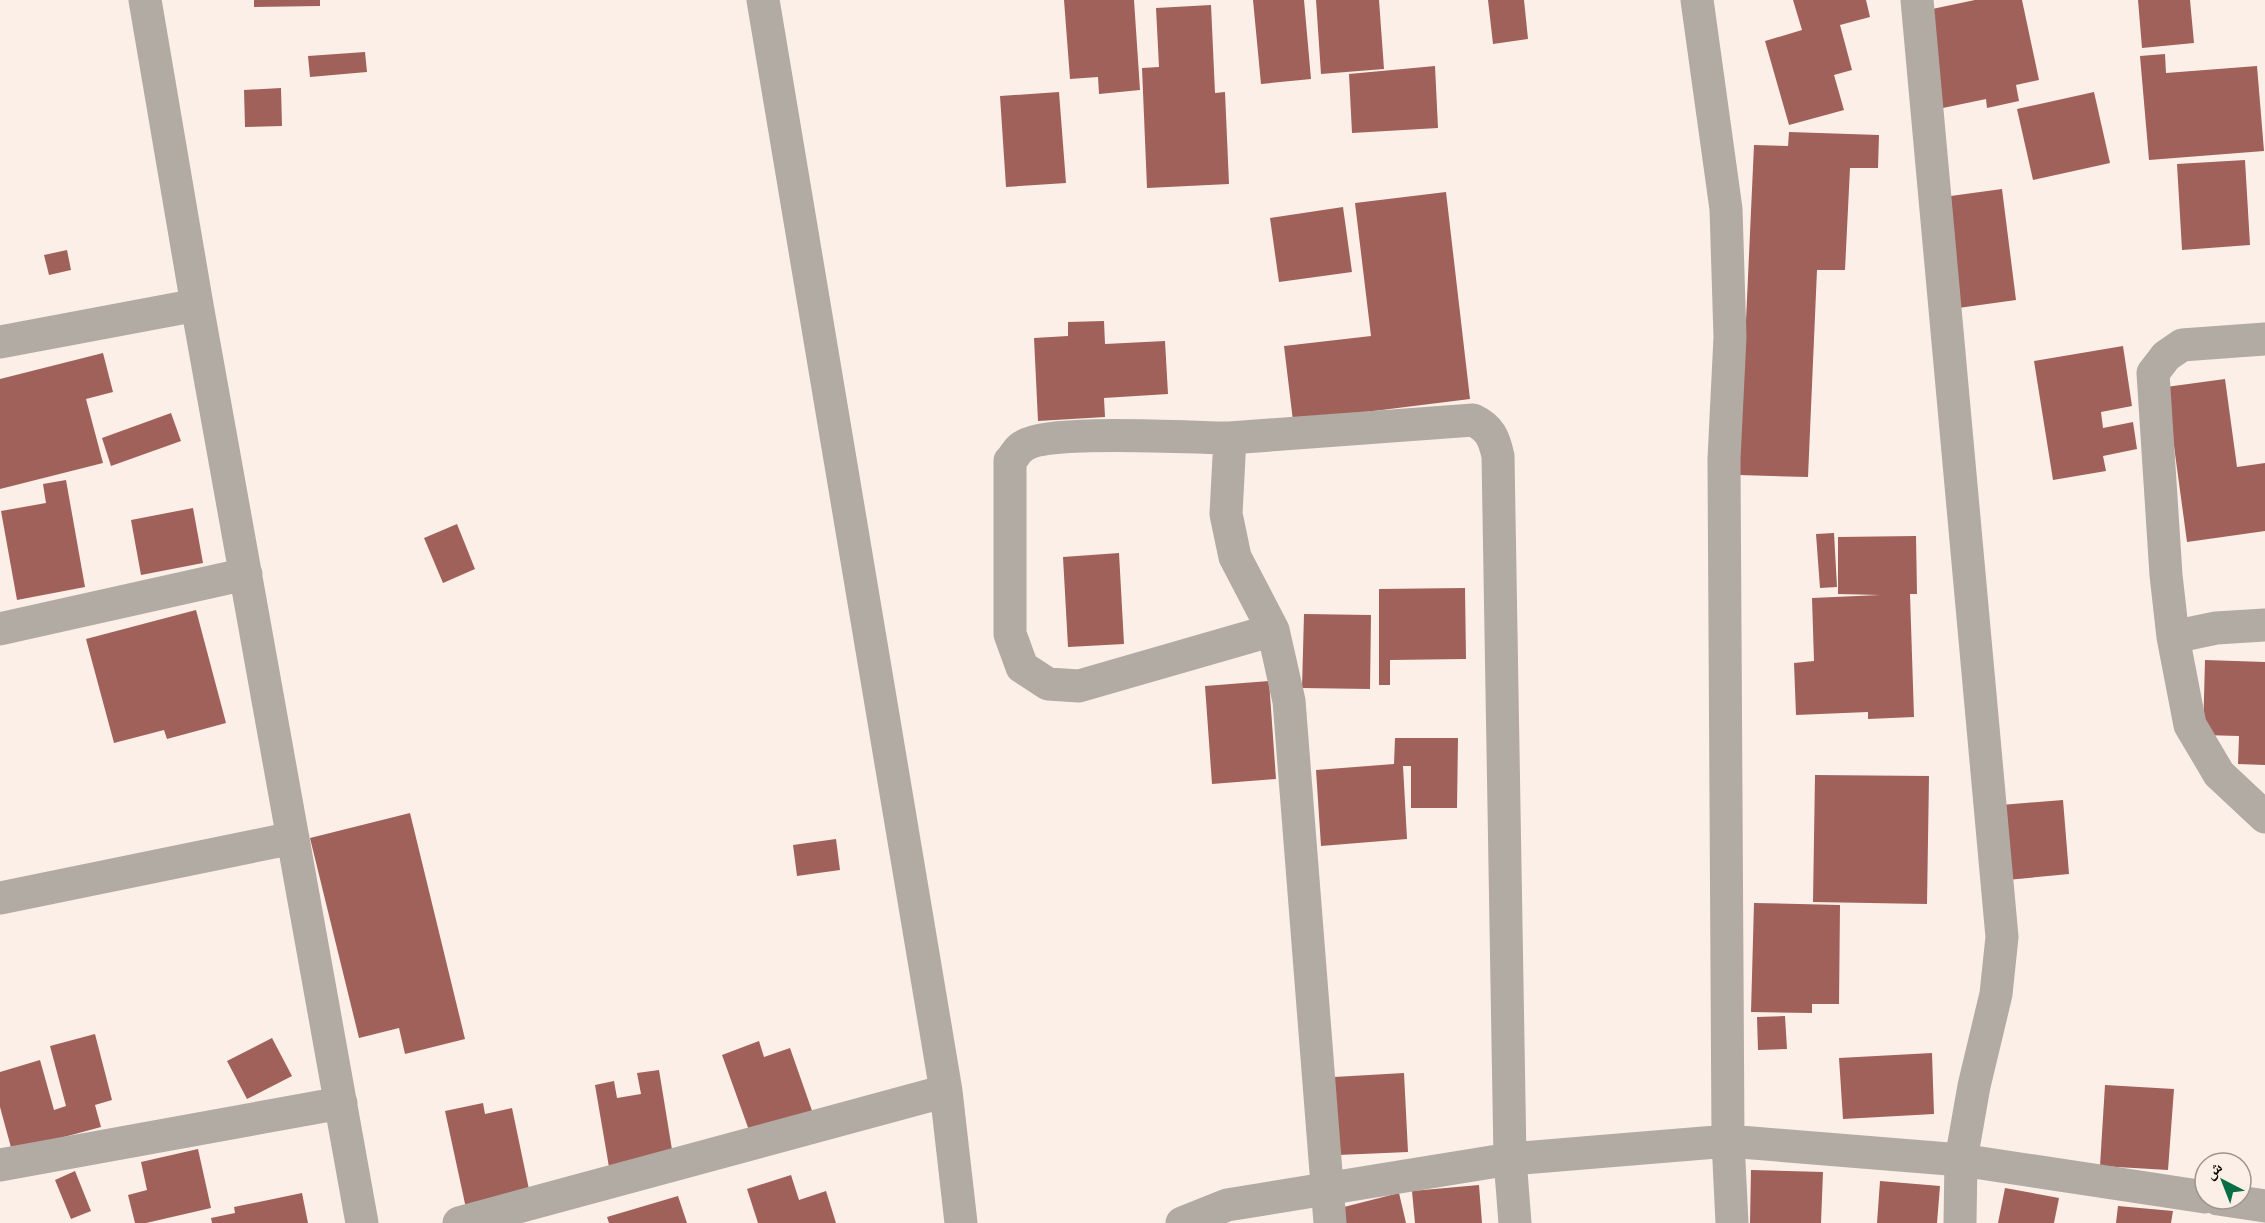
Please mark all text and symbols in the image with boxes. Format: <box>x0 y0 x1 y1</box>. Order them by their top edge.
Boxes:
north arrow <box>2193 1151 2253 1211</box>
text: ش <box>2201 1158 2226 1183</box>

